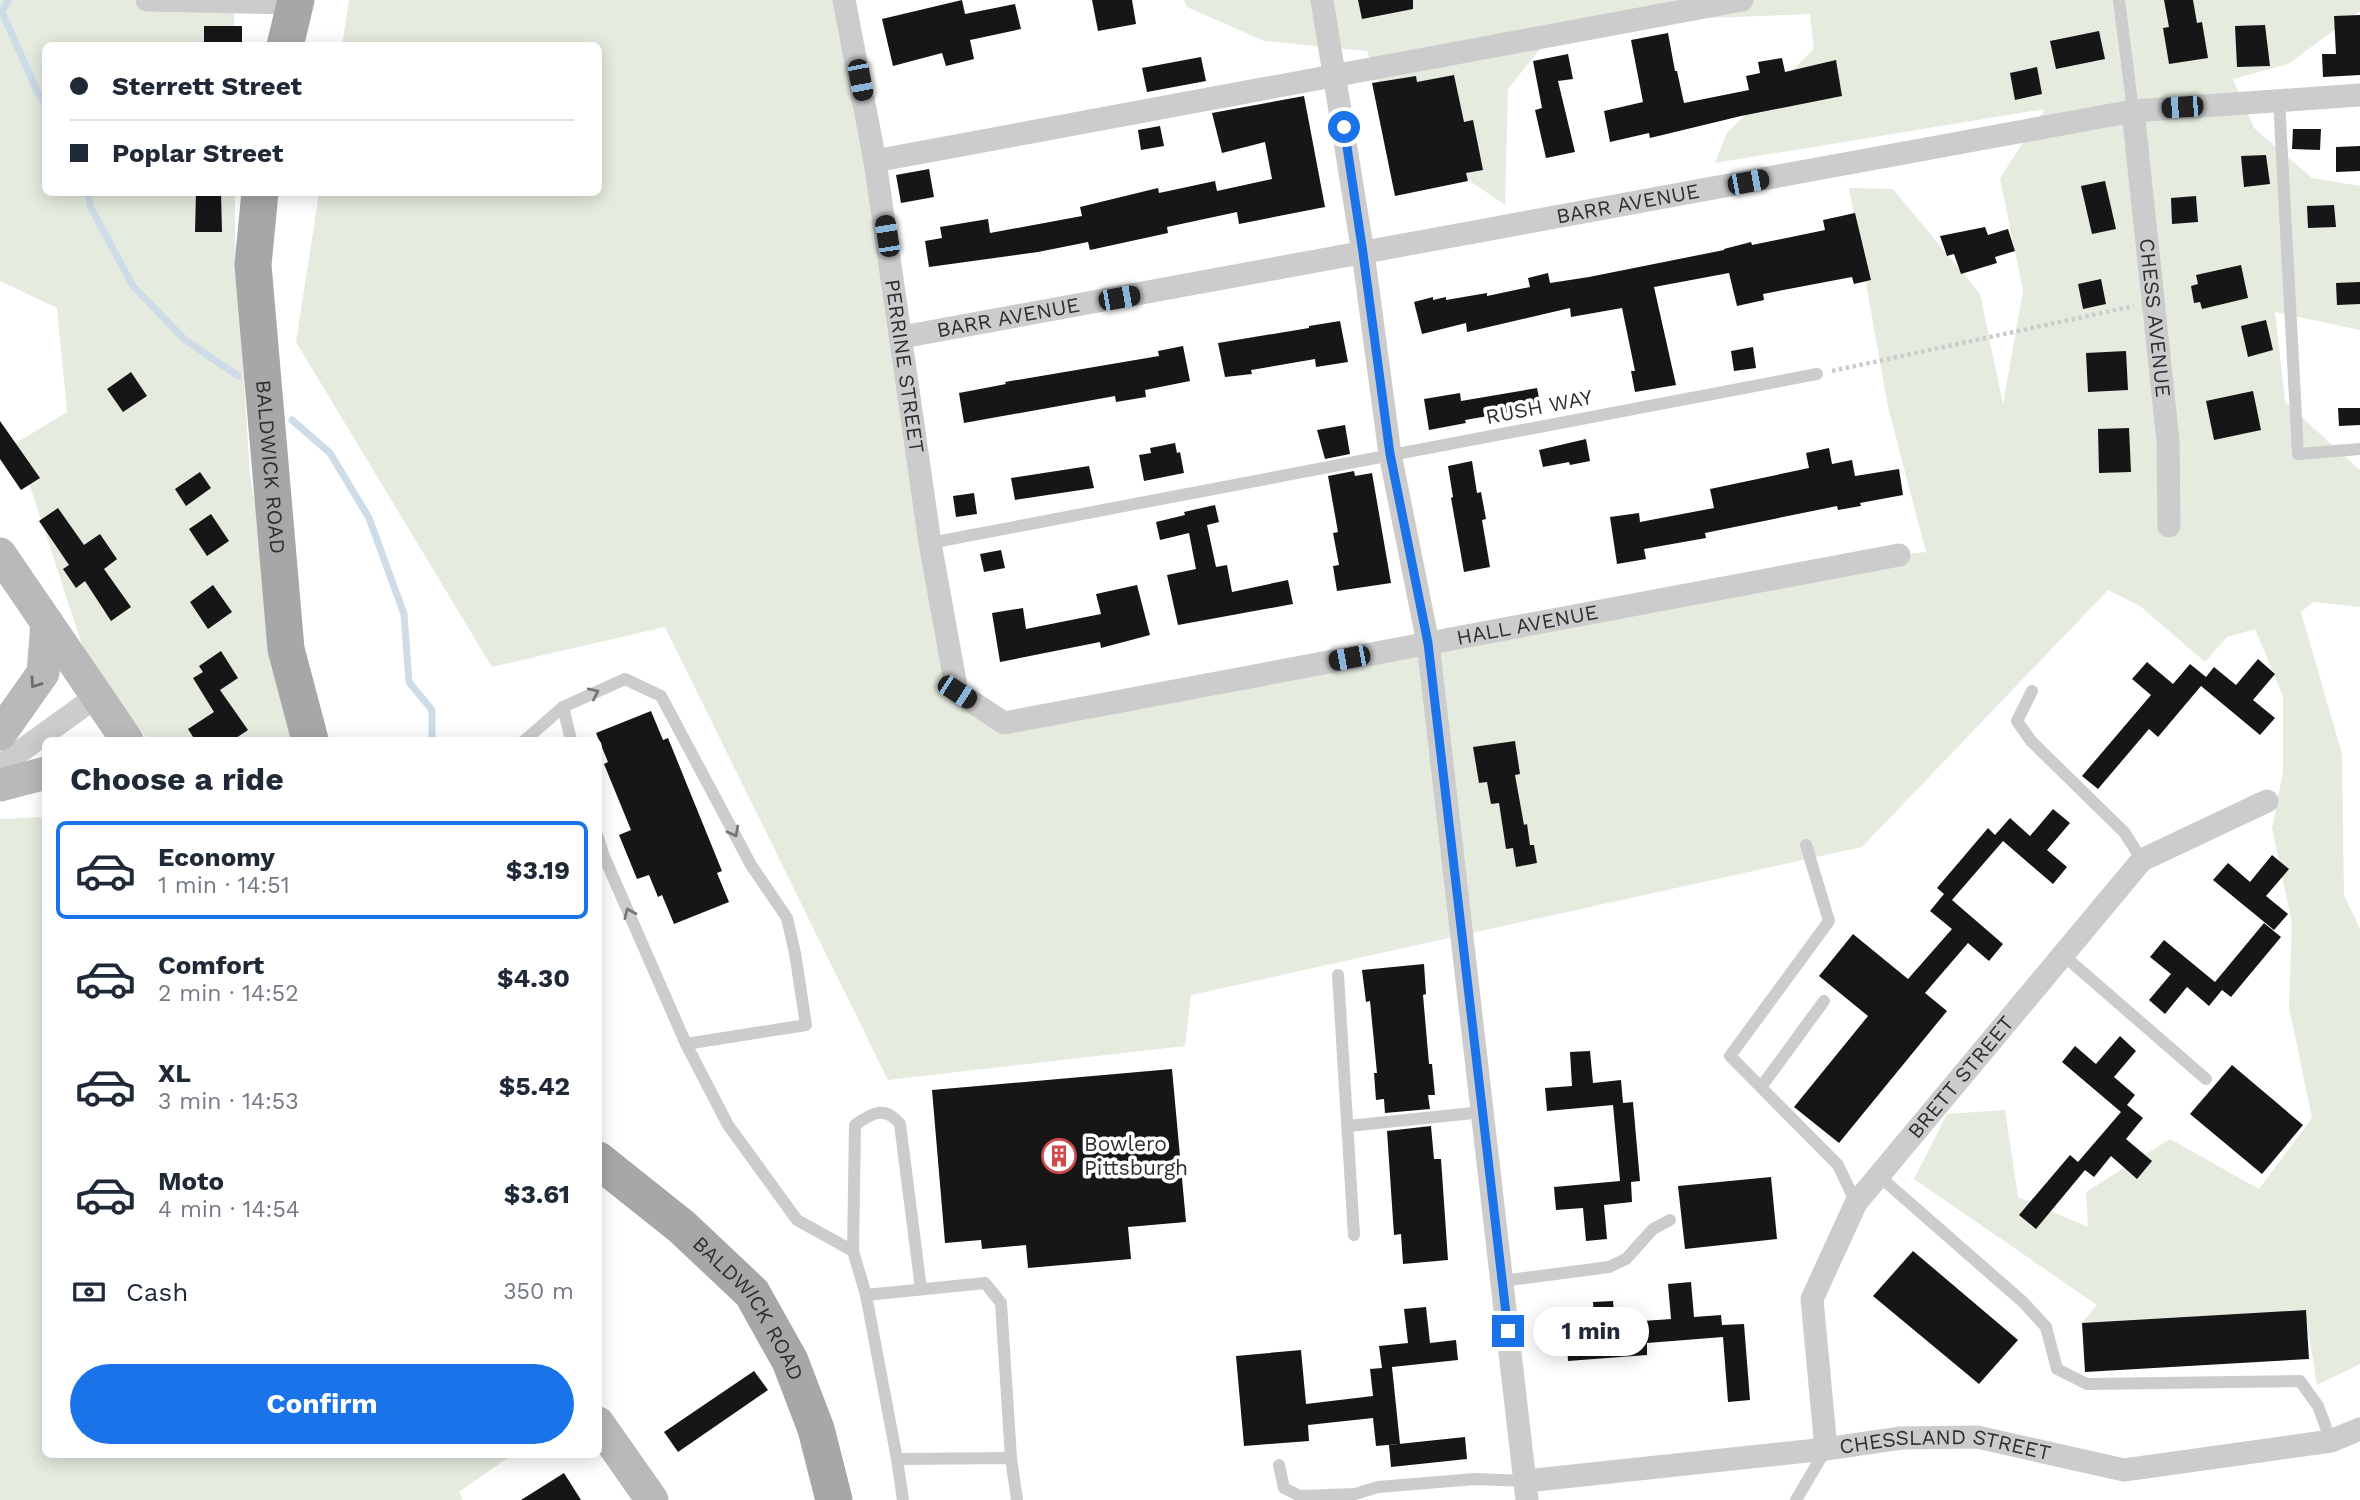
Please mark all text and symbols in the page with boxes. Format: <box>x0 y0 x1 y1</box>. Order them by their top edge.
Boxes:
car <box>846 57 875 103</box>
text: Sterrett Street <box>112 71 302 101</box>
car <box>2161 95 2204 119</box>
route start <box>1328 111 1360 143</box>
text: Poplar Street <box>112 138 283 168</box>
car <box>1726 168 1771 196</box>
street label: BARR AVENUE <box>1554 178 1701 229</box>
car <box>874 214 901 258</box>
street label: CHESS AVENUE <box>2135 237 2176 399</box>
street label: PERRINE STREET <box>880 277 930 455</box>
car <box>1097 284 1142 312</box>
street label: BARR AVENUE <box>935 292 1082 342</box>
street label: BALDWICK ROAD <box>251 379 291 555</box>
street label: RUSH WAY <box>1483 384 1594 429</box>
street label: HALL AVENUE <box>1454 599 1600 650</box>
car <box>1327 644 1372 672</box>
car <box>934 672 981 712</box>
one-way arrow <box>31 675 43 688</box>
one-way arrow <box>587 687 599 701</box>
text: Choose a ride <box>70 760 284 798</box>
one-way arrow <box>725 825 739 837</box>
icon: car <box>74 839 137 902</box>
text: Economy <box>158 842 275 872</box>
text: $3.19 <box>506 855 570 885</box>
text: 1 min · 14:51 <box>158 872 290 899</box>
one-way arrow <box>623 908 637 920</box>
icon: car <box>74 947 137 1010</box>
text: Comfort <box>158 950 264 980</box>
text: $4.30 <box>497 963 570 993</box>
text: 2 min · 14:52 <box>158 980 299 1007</box>
street label: BRETT STREET <box>1902 1010 2019 1143</box>
icon: car <box>74 1055 137 1118</box>
text: XL <box>158 1058 191 1088</box>
text: $5.42 <box>499 1071 570 1101</box>
text: 3 min · 14:53 <box>158 1088 299 1115</box>
place label: Bowlero Pittsburgh <box>1084 1131 1188 1180</box>
building icon: Bowlero Pittsburgh <box>1040 1137 1078 1175</box>
icon: car <box>74 1163 137 1226</box>
text: Moto <box>158 1166 224 1196</box>
text: $3.61 <box>504 1179 570 1209</box>
text: 4 min · 14:54 <box>158 1196 300 1223</box>
street label: BALDWICK ROAD <box>688 1231 809 1384</box>
icon: cash <box>70 1273 108 1311</box>
text: Cash <box>126 1277 188 1307</box>
text: 350 m <box>503 1278 574 1305</box>
callout: 1 min <box>1532 1306 1648 1356</box>
route end <box>1492 1315 1524 1347</box>
text: 1 min <box>1561 1318 1621 1345</box>
button: Confirm <box>70 1364 574 1444</box>
street label: CHESSLAND STREET <box>1838 1423 2053 1465</box>

